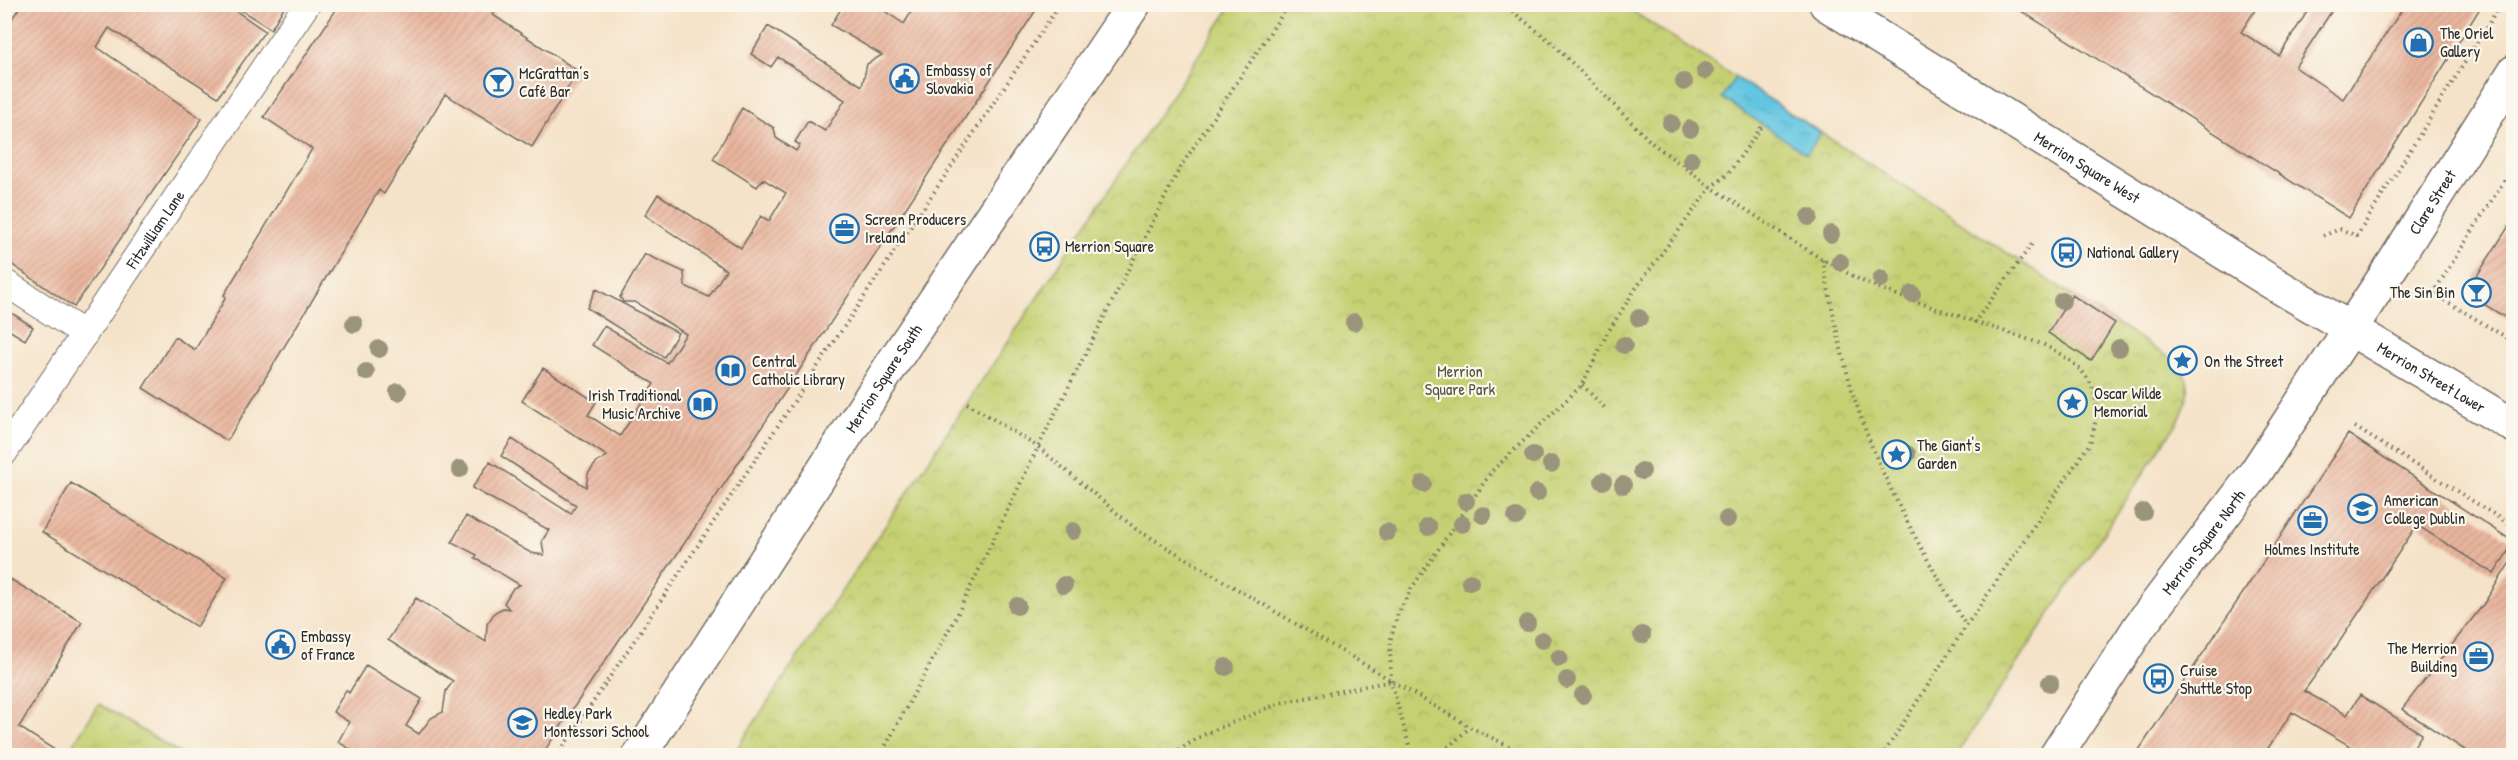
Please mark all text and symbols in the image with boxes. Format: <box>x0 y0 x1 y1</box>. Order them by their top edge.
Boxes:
place label: The Oriel Gallery <box>2440 22 2494 62</box>
shop icon: The Oriel Gallery <box>2403 26 2435 58</box>
place label: Embassy of Slovakia <box>926 59 992 99</box>
place label: McGrattan’s Café Bar <box>519 62 589 102</box>
public building icon: Embassy of Slovakia <box>889 63 921 95</box>
bar icon: McGrattan’s Café Bar <box>482 66 514 98</box>
street label: Merrion Square West <box>2030 126 2145 209</box>
street label: Clare Street <box>2403 165 2461 239</box>
street label: Fitzwilliam Lane <box>120 185 190 274</box>
place label: Screen Producers Ireland <box>865 208 966 248</box>
office icon: Screen Producers Ireland <box>828 212 860 244</box>
bus stop icon: Merrion Square <box>1028 230 1060 262</box>
place label: Merrion Square <box>1065 235 1155 257</box>
bus stop icon: National Gallery <box>2050 236 2082 268</box>
place label: National Gallery <box>2087 241 2179 263</box>
bar icon: The Sin Bin <box>2460 276 2492 308</box>
place label: The Sin Bin <box>2390 281 2455 303</box>
street label: Merrion Square South <box>840 319 927 437</box>
street label: Merrion Street Lower <box>2373 336 2490 418</box>
place icon: On the Street <box>2167 345 2199 377</box>
place label: Central Catholic Library <box>752 350 845 390</box>
place label: On the Street <box>2204 350 2284 372</box>
library icon: Central Catholic Library <box>715 354 747 386</box>
park label: Merrion Square Park <box>1425 360 1496 400</box>
place label: Oscar Wilde Memorial <box>2094 382 2162 422</box>
place label: Irish Traditional Music Archive <box>588 384 682 424</box>
place icon: Oscar Wilde Memorial <box>2057 386 2089 418</box>
library icon: Irish Traditional Music Archive <box>686 388 718 420</box>
place label: The Giant's Garden <box>1917 434 1980 474</box>
place icon: The Giant's Garden <box>1880 438 1912 470</box>
street label: Merrion Square North <box>2157 485 2250 599</box>
place label: American College Dublin <box>2384 489 2465 529</box>
school or university icon: American College Dublin <box>2347 493 2379 525</box>
office icon: Holmes Institute <box>2296 505 2328 537</box>
place label: Holmes Institute <box>2264 538 2360 560</box>
place label: Embassy of France <box>301 625 356 665</box>
public building icon: Embassy of France <box>264 629 296 661</box>
place label: The Merrion Building <box>2387 637 2457 677</box>
office icon: The Merrion Building <box>2462 641 2494 673</box>
place label: Cruise Shuttle Stop <box>2180 659 2252 699</box>
bus stop icon: Cruise Shuttle Stop <box>2143 663 2175 695</box>
place label: Hedley Park Montessori School <box>544 702 649 742</box>
school or university icon: Hedley Park Montessori School <box>507 706 539 738</box>

